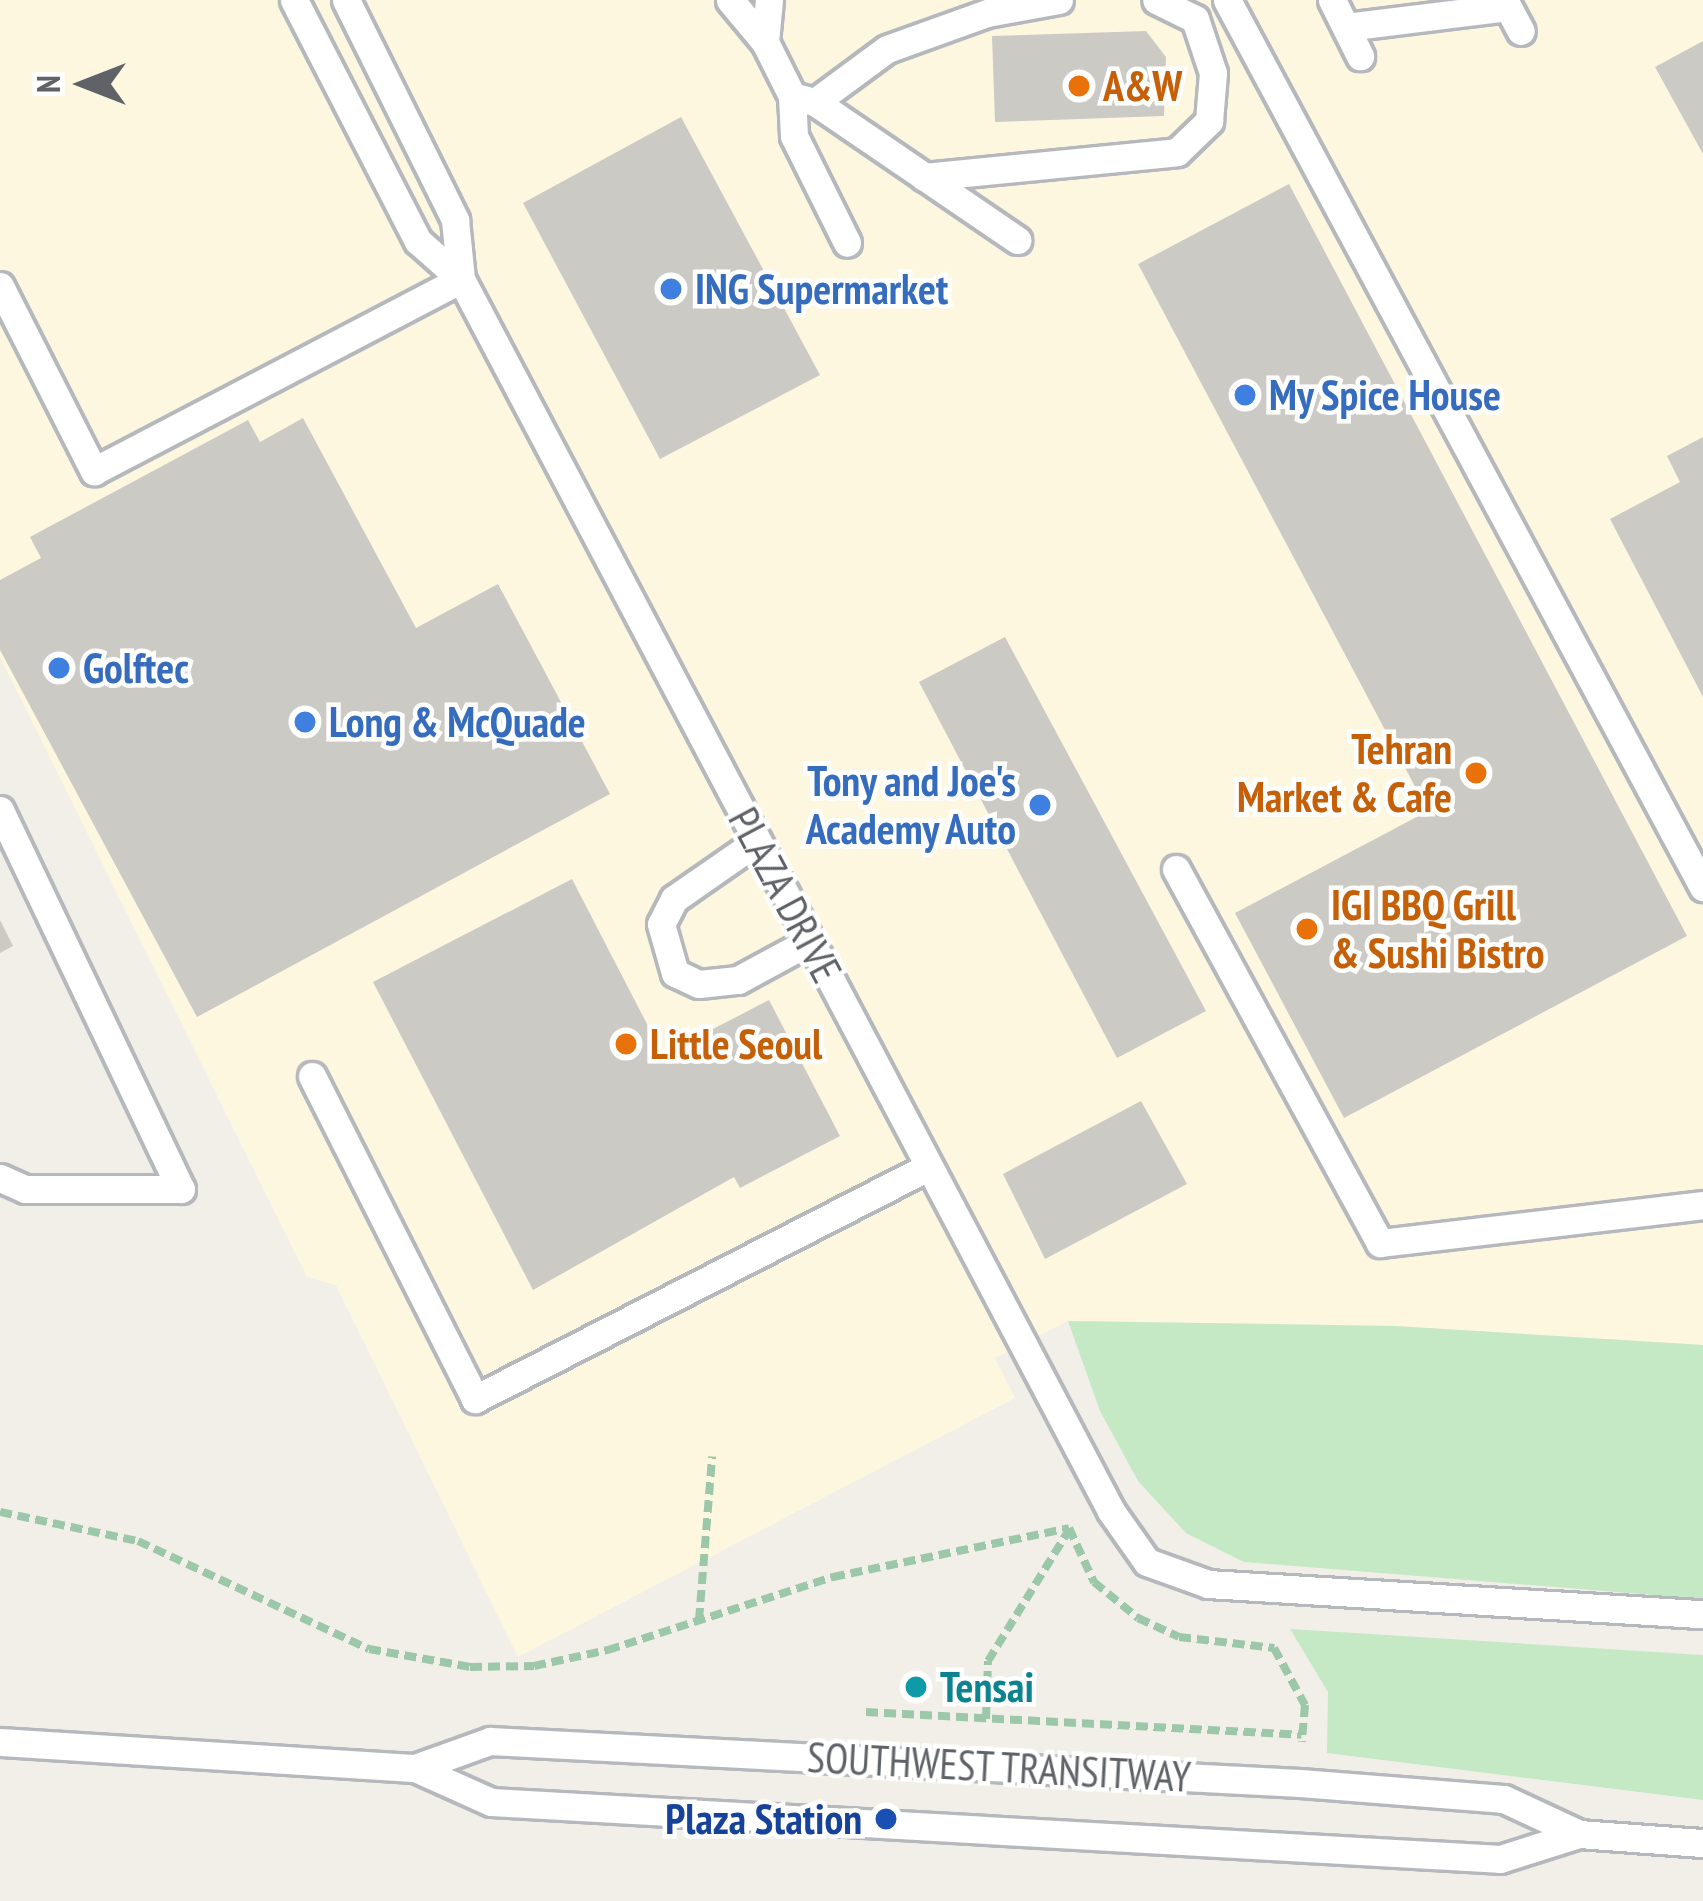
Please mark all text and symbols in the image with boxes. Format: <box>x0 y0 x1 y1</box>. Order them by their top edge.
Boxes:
north arrow <box>24 24 144 144</box>
place label: A&W <box>1103 61 1182 111</box>
marker: A&W <box>1066 73 1092 99</box>
text: N <box>26 75 69 93</box>
place label: ING Supermarket <box>695 264 948 314</box>
marker: ING Supermarket <box>658 276 684 302</box>
place label: My Spice House <box>1269 370 1502 420</box>
marker: My Spice House <box>1232 382 1258 408</box>
place label: Golftec <box>83 643 189 693</box>
marker: Golftec <box>46 655 72 681</box>
place label: Long & McQuade <box>329 697 586 747</box>
marker: Long & McQuade <box>292 709 318 735</box>
place label: Tehran Market & Cafe <box>1237 724 1452 822</box>
place label: Tony and Joe's Academy Auto <box>803 756 1016 854</box>
marker: Tehran Market & Cafe <box>1463 760 1489 786</box>
marker: Tony and Joe's Academy Auto <box>1027 792 1053 818</box>
street label: PLAZA DRIVE <box>718 798 852 992</box>
place label: IGI BBQ Grill & Sushi Bistro <box>1331 880 1545 978</box>
marker: IGI BBQ Grill & Sushi Bistro <box>1294 916 1320 942</box>
place label: Little Seoul <box>650 1019 822 1069</box>
marker: Little Seoul <box>613 1031 639 1057</box>
place label: Tensai <box>940 1662 1034 1712</box>
marker: Tensai <box>903 1674 929 1700</box>
street label: SOUTHWEST TRANSITWAY <box>805 1732 1193 1802</box>
place label: Plaza Station <box>665 1794 862 1844</box>
marker: Plaza Station <box>873 1806 899 1832</box>

